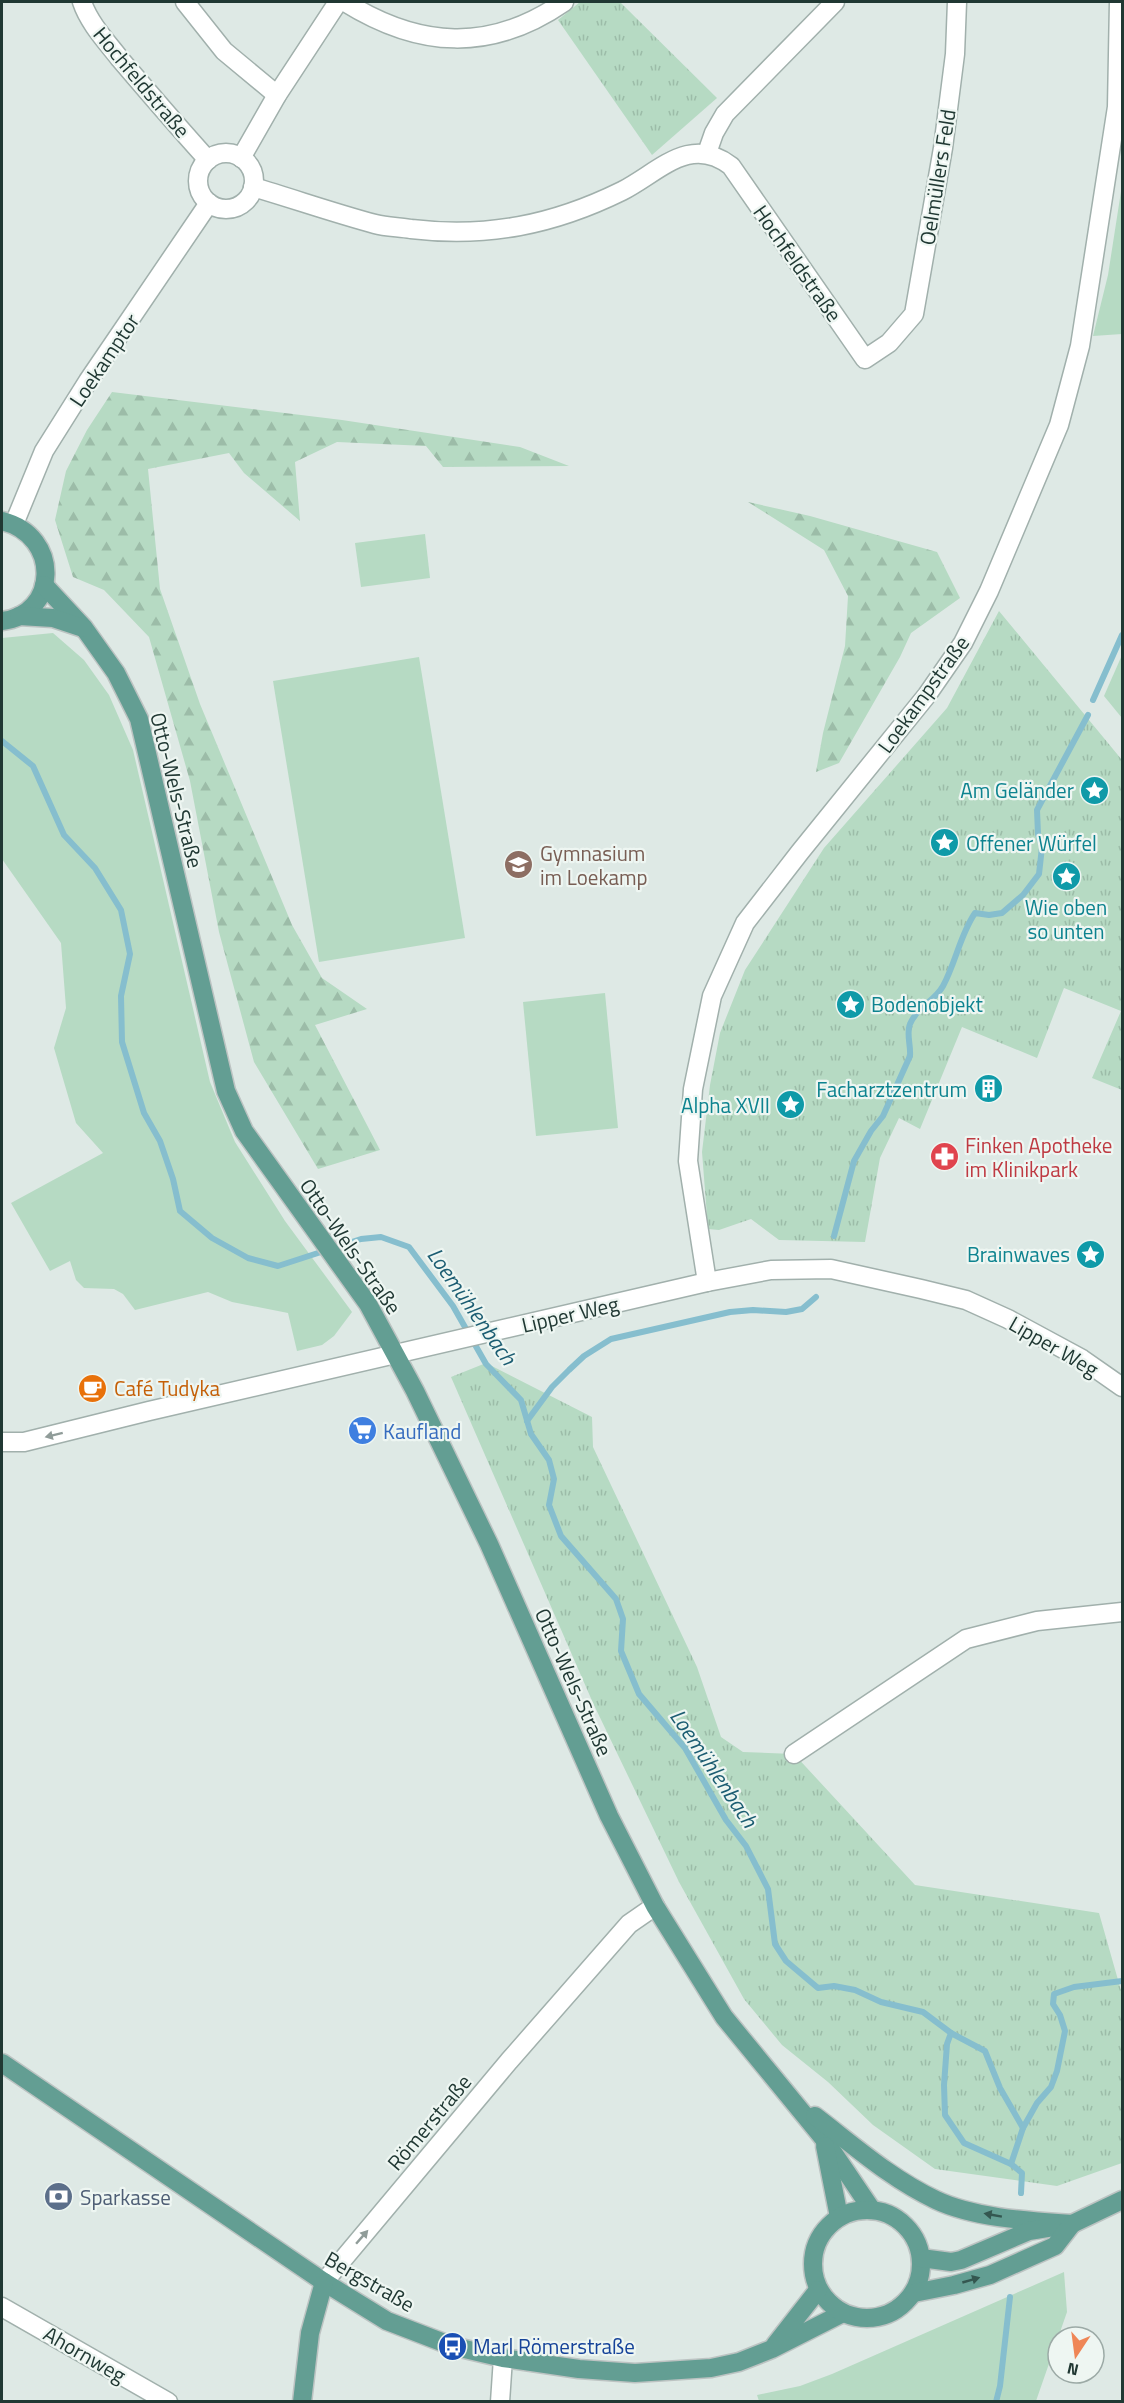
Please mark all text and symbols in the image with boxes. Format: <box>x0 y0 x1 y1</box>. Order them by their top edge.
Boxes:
street label: Hochfeldstraße <box>86 19 198 145</box>
street label: Oelmüllers Feld <box>910 107 964 247</box>
street label: Hochfeldstraße <box>746 198 850 328</box>
street label: Loekamptor <box>61 307 147 413</box>
street label: Loekampstraße <box>869 629 977 759</box>
street label: Otto-Wels-Straße <box>142 709 212 871</box>
place label: Am Geländer <box>960 774 1074 806</box>
place icon: Am Geländer <box>1079 774 1111 806</box>
place icon: Offener Würfel <box>929 827 961 859</box>
place label: Offener Würfel <box>966 827 1097 859</box>
place label: Gymnasium im Loekamp <box>540 837 648 893</box>
school or university icon: Gymnasium im Loekamp <box>503 849 535 881</box>
place icon: Wie oben so unten <box>1050 860 1082 892</box>
place label: Wie oben so unten <box>1025 891 1107 947</box>
place icon: Bodenobjekt <box>834 988 866 1020</box>
place label: Bodenobjekt <box>871 988 983 1020</box>
place label: Facharztzentrum <box>816 1073 967 1105</box>
building icon: Facharztzentrum <box>972 1073 1004 1105</box>
place label: Alpha XVII <box>681 1089 770 1121</box>
place icon: Alpha XVII <box>775 1089 807 1121</box>
place label: Finken Apotheke im Klinikpark <box>965 1129 1112 1185</box>
pharmacy icon: Finken Apotheke im Klinikpark <box>928 1141 960 1173</box>
street label: Otto-Wels-Straße <box>292 1172 410 1320</box>
place label: Brainwaves <box>967 1238 1070 1270</box>
place icon: Brainwaves <box>1075 1238 1107 1270</box>
water label: Loemühlenbach <box>419 1240 526 1373</box>
street label: Lipper Weg <box>518 1287 622 1341</box>
street label: Lipper Weg <box>1003 1307 1105 1385</box>
cafe icon: Café Tudyka <box>77 1372 109 1404</box>
place label: Café Tudyka <box>114 1372 221 1404</box>
supermarket icon: Kaufland <box>346 1415 378 1447</box>
place label: Kaufland <box>383 1415 461 1447</box>
one-way arrow <box>45 1430 63 1440</box>
street label: Otto-Wels-Straße <box>527 1603 621 1761</box>
water label: Loemühlenbach <box>662 1702 767 1835</box>
street label: Römerstraße <box>379 2067 479 2177</box>
bank icon: Sparkasse <box>43 2181 75 2213</box>
place label: Sparkasse <box>80 2181 171 2213</box>
one-way arrow <box>983 2210 1002 2219</box>
one-way arrow <box>355 2230 368 2245</box>
street label: Bergstraße <box>319 2242 421 2320</box>
one-way arrow <box>962 2275 980 2284</box>
street label: Ahornweg <box>38 2317 132 2391</box>
north arrow <box>1046 2325 1106 2385</box>
bus stop icon: Marl Römerstraße <box>436 2330 468 2362</box>
place label: Marl Römerstraße <box>473 2330 635 2362</box>
text: N <box>1065 2357 1081 2383</box>

